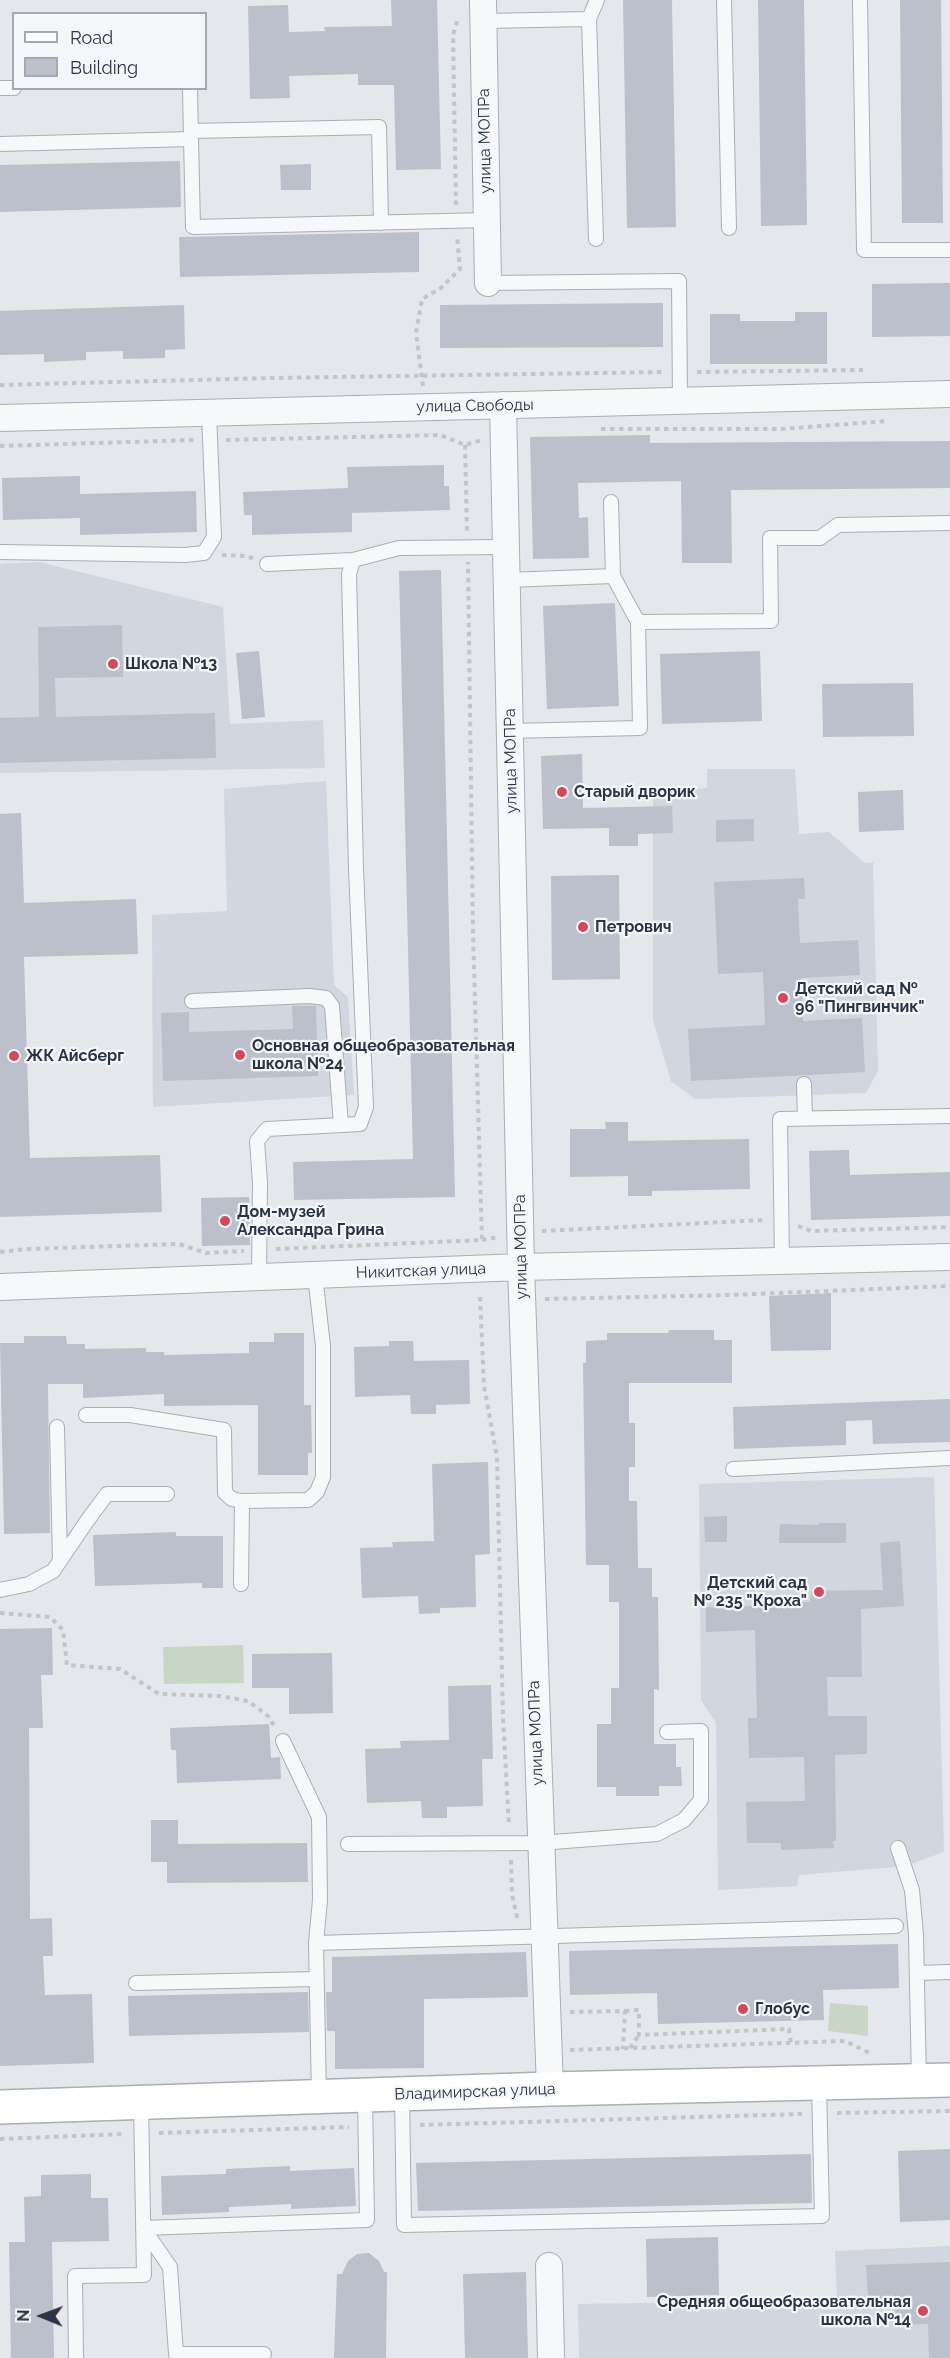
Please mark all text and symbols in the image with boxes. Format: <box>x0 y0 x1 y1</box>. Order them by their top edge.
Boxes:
legend <box>12 12 207 90</box>
text: Road <box>70 27 113 48</box>
text: Building <box>70 57 138 78</box>
street label: улица МОПРа <box>474 88 496 194</box>
street label: улица Свободы <box>416 395 534 417</box>
place label: Школа №13 <box>125 654 217 674</box>
marker: Школа №13 <box>106 657 120 671</box>
street label: улица МОПРа <box>500 708 522 814</box>
place label: Старый дворик <box>574 782 696 802</box>
marker: Старый дворик <box>555 785 569 799</box>
place label: Петрович <box>595 917 672 937</box>
marker: Петрович <box>576 920 590 934</box>
place label: Детский сад № 96 "Пингвинчик" <box>795 979 925 1017</box>
marker: Детский сад № 96 "Пингвинчик" <box>776 991 790 1005</box>
place label: Основная общеобразовательная школа №24 <box>252 1036 515 1074</box>
place label: ЖК Айсберг <box>26 1046 124 1066</box>
marker: Основная общеобразовательная школа №24 <box>233 1048 247 1062</box>
marker: ЖК Айсберг <box>7 1049 21 1063</box>
street label: улица МОПРа <box>510 1194 532 1300</box>
place label: Дом-музей Александра Грина <box>237 1202 384 1240</box>
marker: Дом-музей Александра Грина <box>218 1214 232 1228</box>
street label: Никитская улица <box>356 1259 486 1283</box>
place label: Детский сад № 235 "Кроха" <box>693 1573 807 1611</box>
marker: Детский сад № 235 "Кроха" <box>812 1585 826 1599</box>
street label: улица МОПРа <box>525 1680 547 1786</box>
place label: Глобус <box>755 1999 810 2019</box>
marker: Глобус <box>736 2002 750 2016</box>
street label: Владимирская улица <box>394 2080 556 2104</box>
north arrow <box>12 2286 72 2346</box>
place label: Средняя общеобразовательная школа №14 <box>657 2292 911 2330</box>
marker: Средняя общеобразовательная школа №14 <box>916 2304 930 2318</box>
text: N <box>14 2309 33 2322</box>

